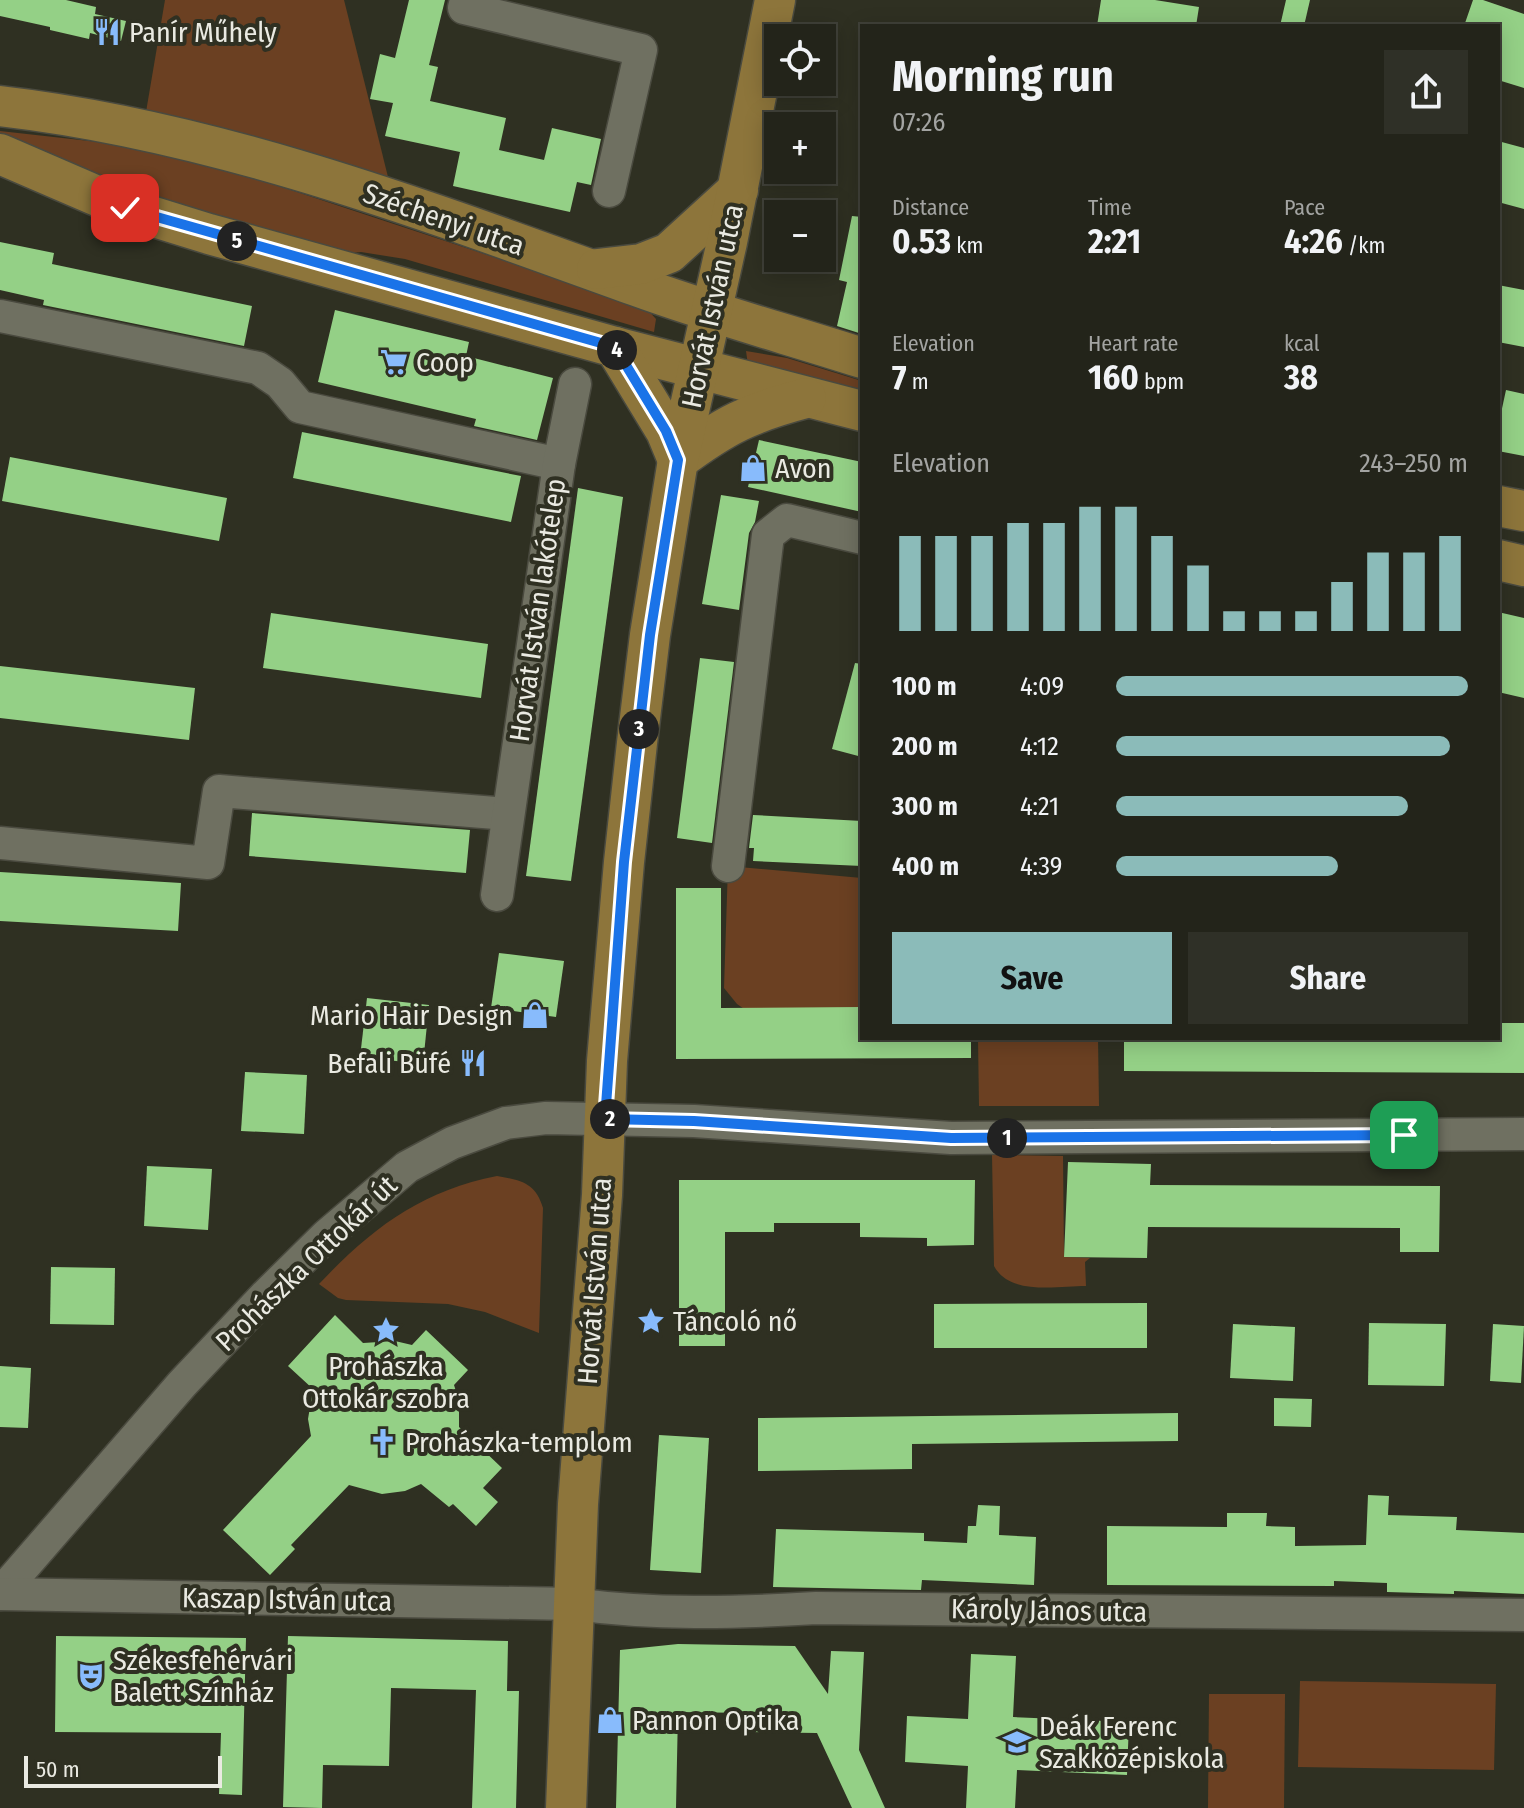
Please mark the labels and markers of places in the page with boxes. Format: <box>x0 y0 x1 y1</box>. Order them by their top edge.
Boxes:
place label: Panír Műhely <box>129 16 277 49</box>
restaurant icon: Panír Műhely <box>92 17 122 47</box>
pin <box>91 174 159 242</box>
pin: 5 <box>217 221 257 261</box>
pin: 4 <box>597 330 637 370</box>
place label: Coop <box>416 346 474 379</box>
supermarket icon: Coop <box>379 347 409 377</box>
place label: Avon <box>775 452 832 485</box>
shop icon: Avon <box>738 453 768 483</box>
pin: 3 <box>619 709 659 749</box>
place label: Mario Hair Design <box>310 999 513 1032</box>
shop icon: Mario Hair Design <box>520 1000 550 1030</box>
place label: Befali Büfé <box>327 1047 451 1080</box>
restaurant icon: Befali Büfé <box>458 1048 488 1078</box>
pin: 2 <box>590 1099 630 1139</box>
pin <box>1370 1101 1438 1169</box>
pin: 1 <box>987 1118 1027 1158</box>
place label: Táncoló nő <box>673 1305 797 1338</box>
place icon: Táncoló nő <box>636 1306 666 1336</box>
place icon: Prohászka Ottokár szobra <box>371 1315 401 1345</box>
place label: Prohászka Ottokár szobra <box>302 1350 470 1415</box>
place label: Prohászka-templom <box>405 1426 633 1459</box>
church icon: Prohászka-templom <box>368 1427 398 1457</box>
place label: Székesfehérvári Balett Színház <box>113 1644 293 1709</box>
theatre icon: Székesfehérvári Balett Színház <box>76 1661 106 1691</box>
place label: Pannon Optika <box>632 1704 800 1737</box>
shop icon: Pannon Optika <box>595 1705 625 1735</box>
place label: Deák Ferenc Szakközépiskola <box>1039 1710 1225 1775</box>
school or university icon: Deák Ferenc Szakközépiskola <box>1002 1727 1032 1757</box>

